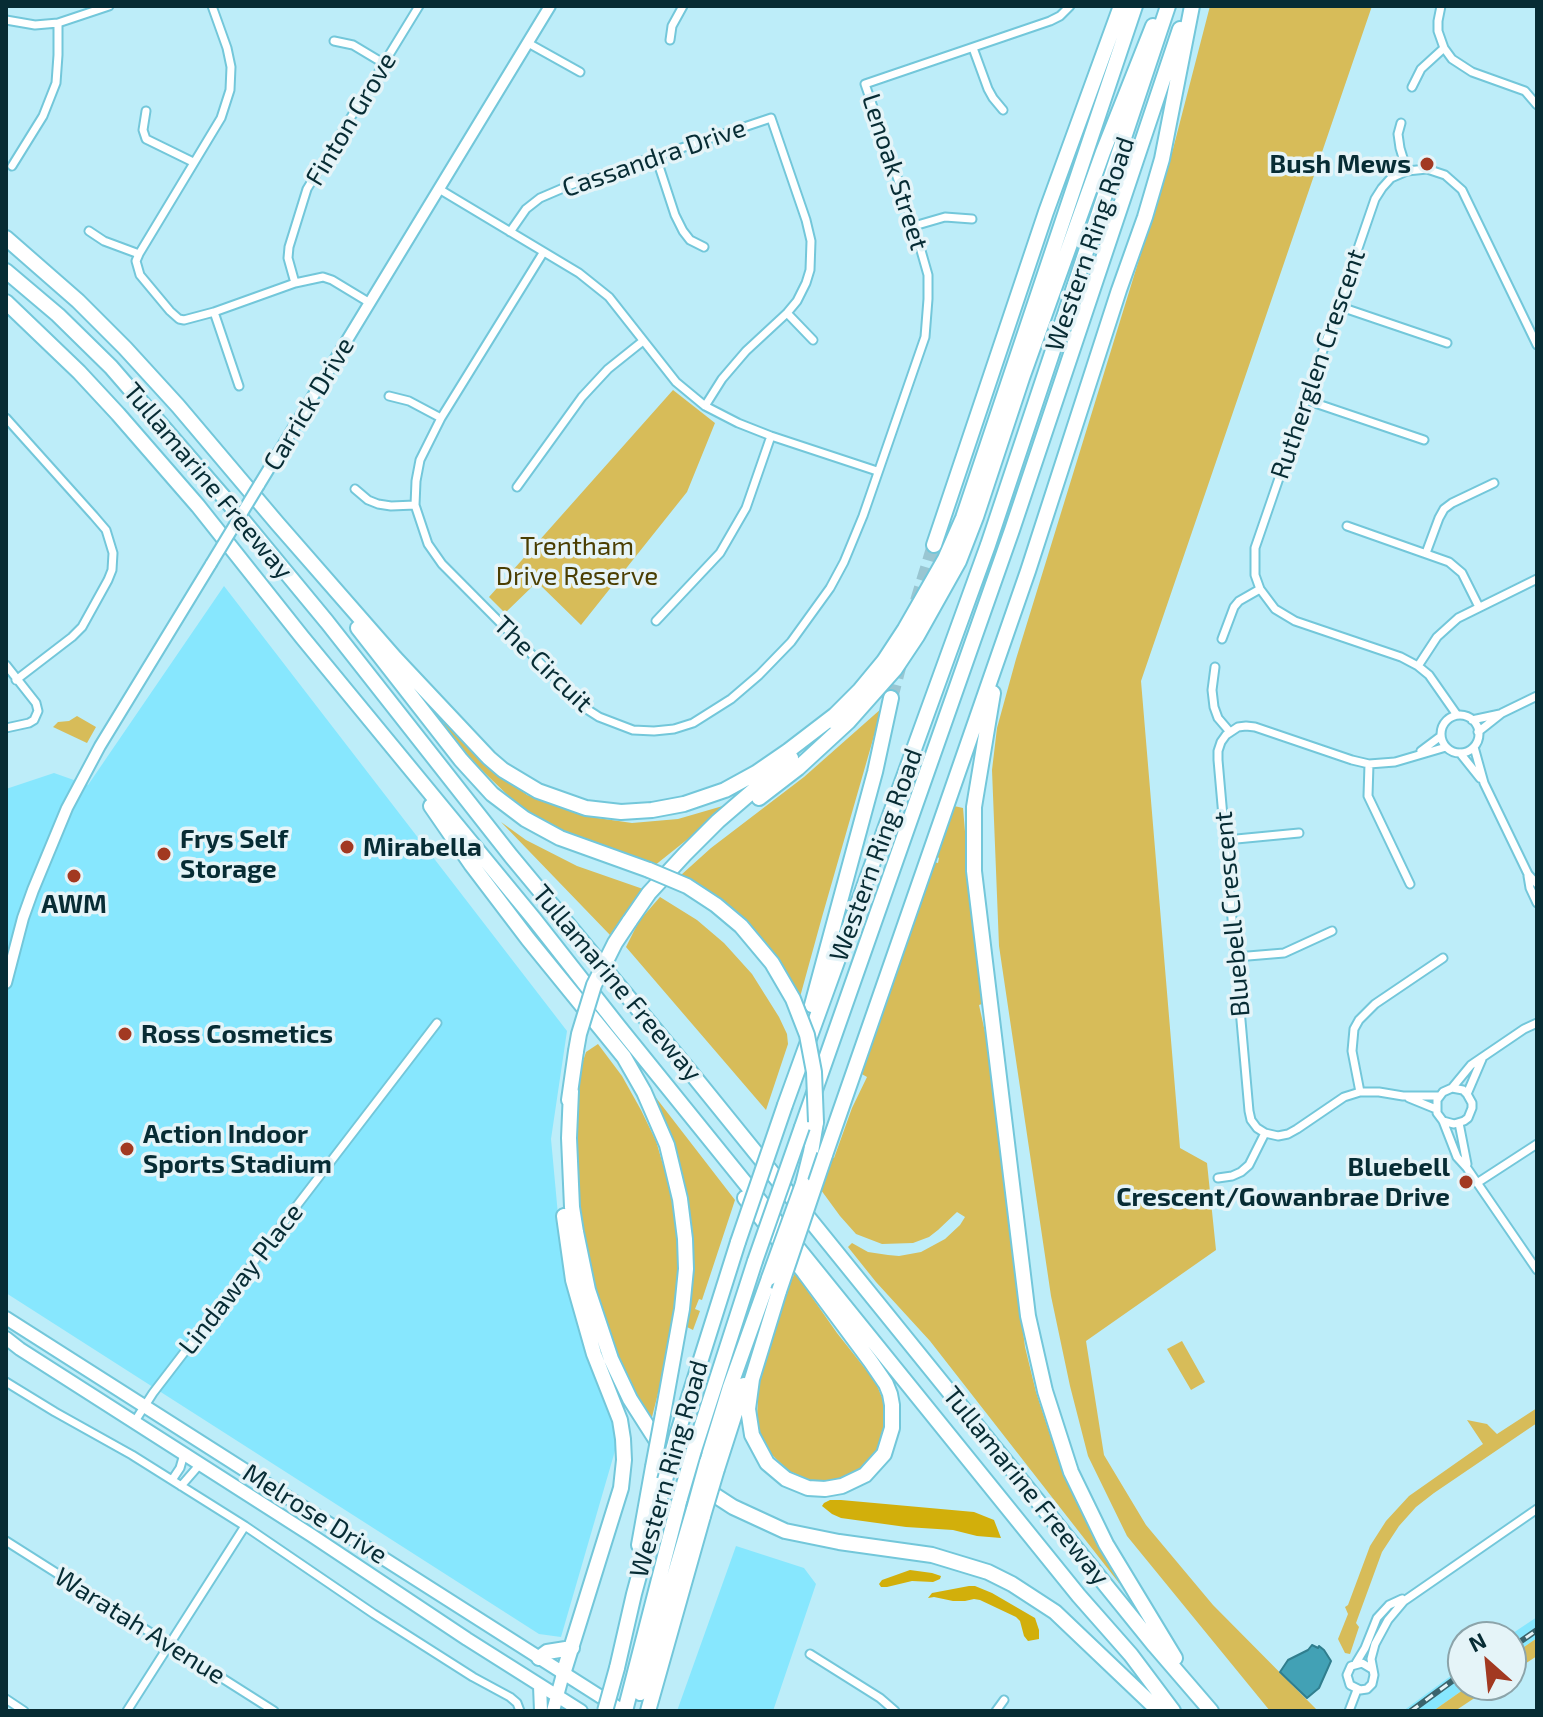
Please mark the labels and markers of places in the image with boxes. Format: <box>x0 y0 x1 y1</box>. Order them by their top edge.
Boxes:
place label: Bush Mews <box>1270 148 1411 180</box>
marker: Bush Mews <box>1418 155 1436 173</box>
place label: Frys Self Storage <box>180 823 288 884</box>
place label: Mirabella <box>363 831 482 863</box>
marker: Mirabella <box>338 838 356 856</box>
marker: Frys Self Storage <box>155 845 173 863</box>
marker: AWM <box>65 867 83 885</box>
place label: AWM <box>41 888 107 920</box>
place label: Ross Cosmetics <box>141 1018 333 1050</box>
marker: Ross Cosmetics <box>116 1025 134 1043</box>
place label: Action Indoor Sports Stadium <box>143 1118 332 1180</box>
marker: Action Indoor Sports Stadium <box>118 1140 136 1158</box>
place label: Bluebell Crescent/Gowanbrae Drive <box>1116 1151 1450 1212</box>
marker: Bluebell Crescent/Gowanbrae Drive <box>1457 1173 1475 1191</box>

